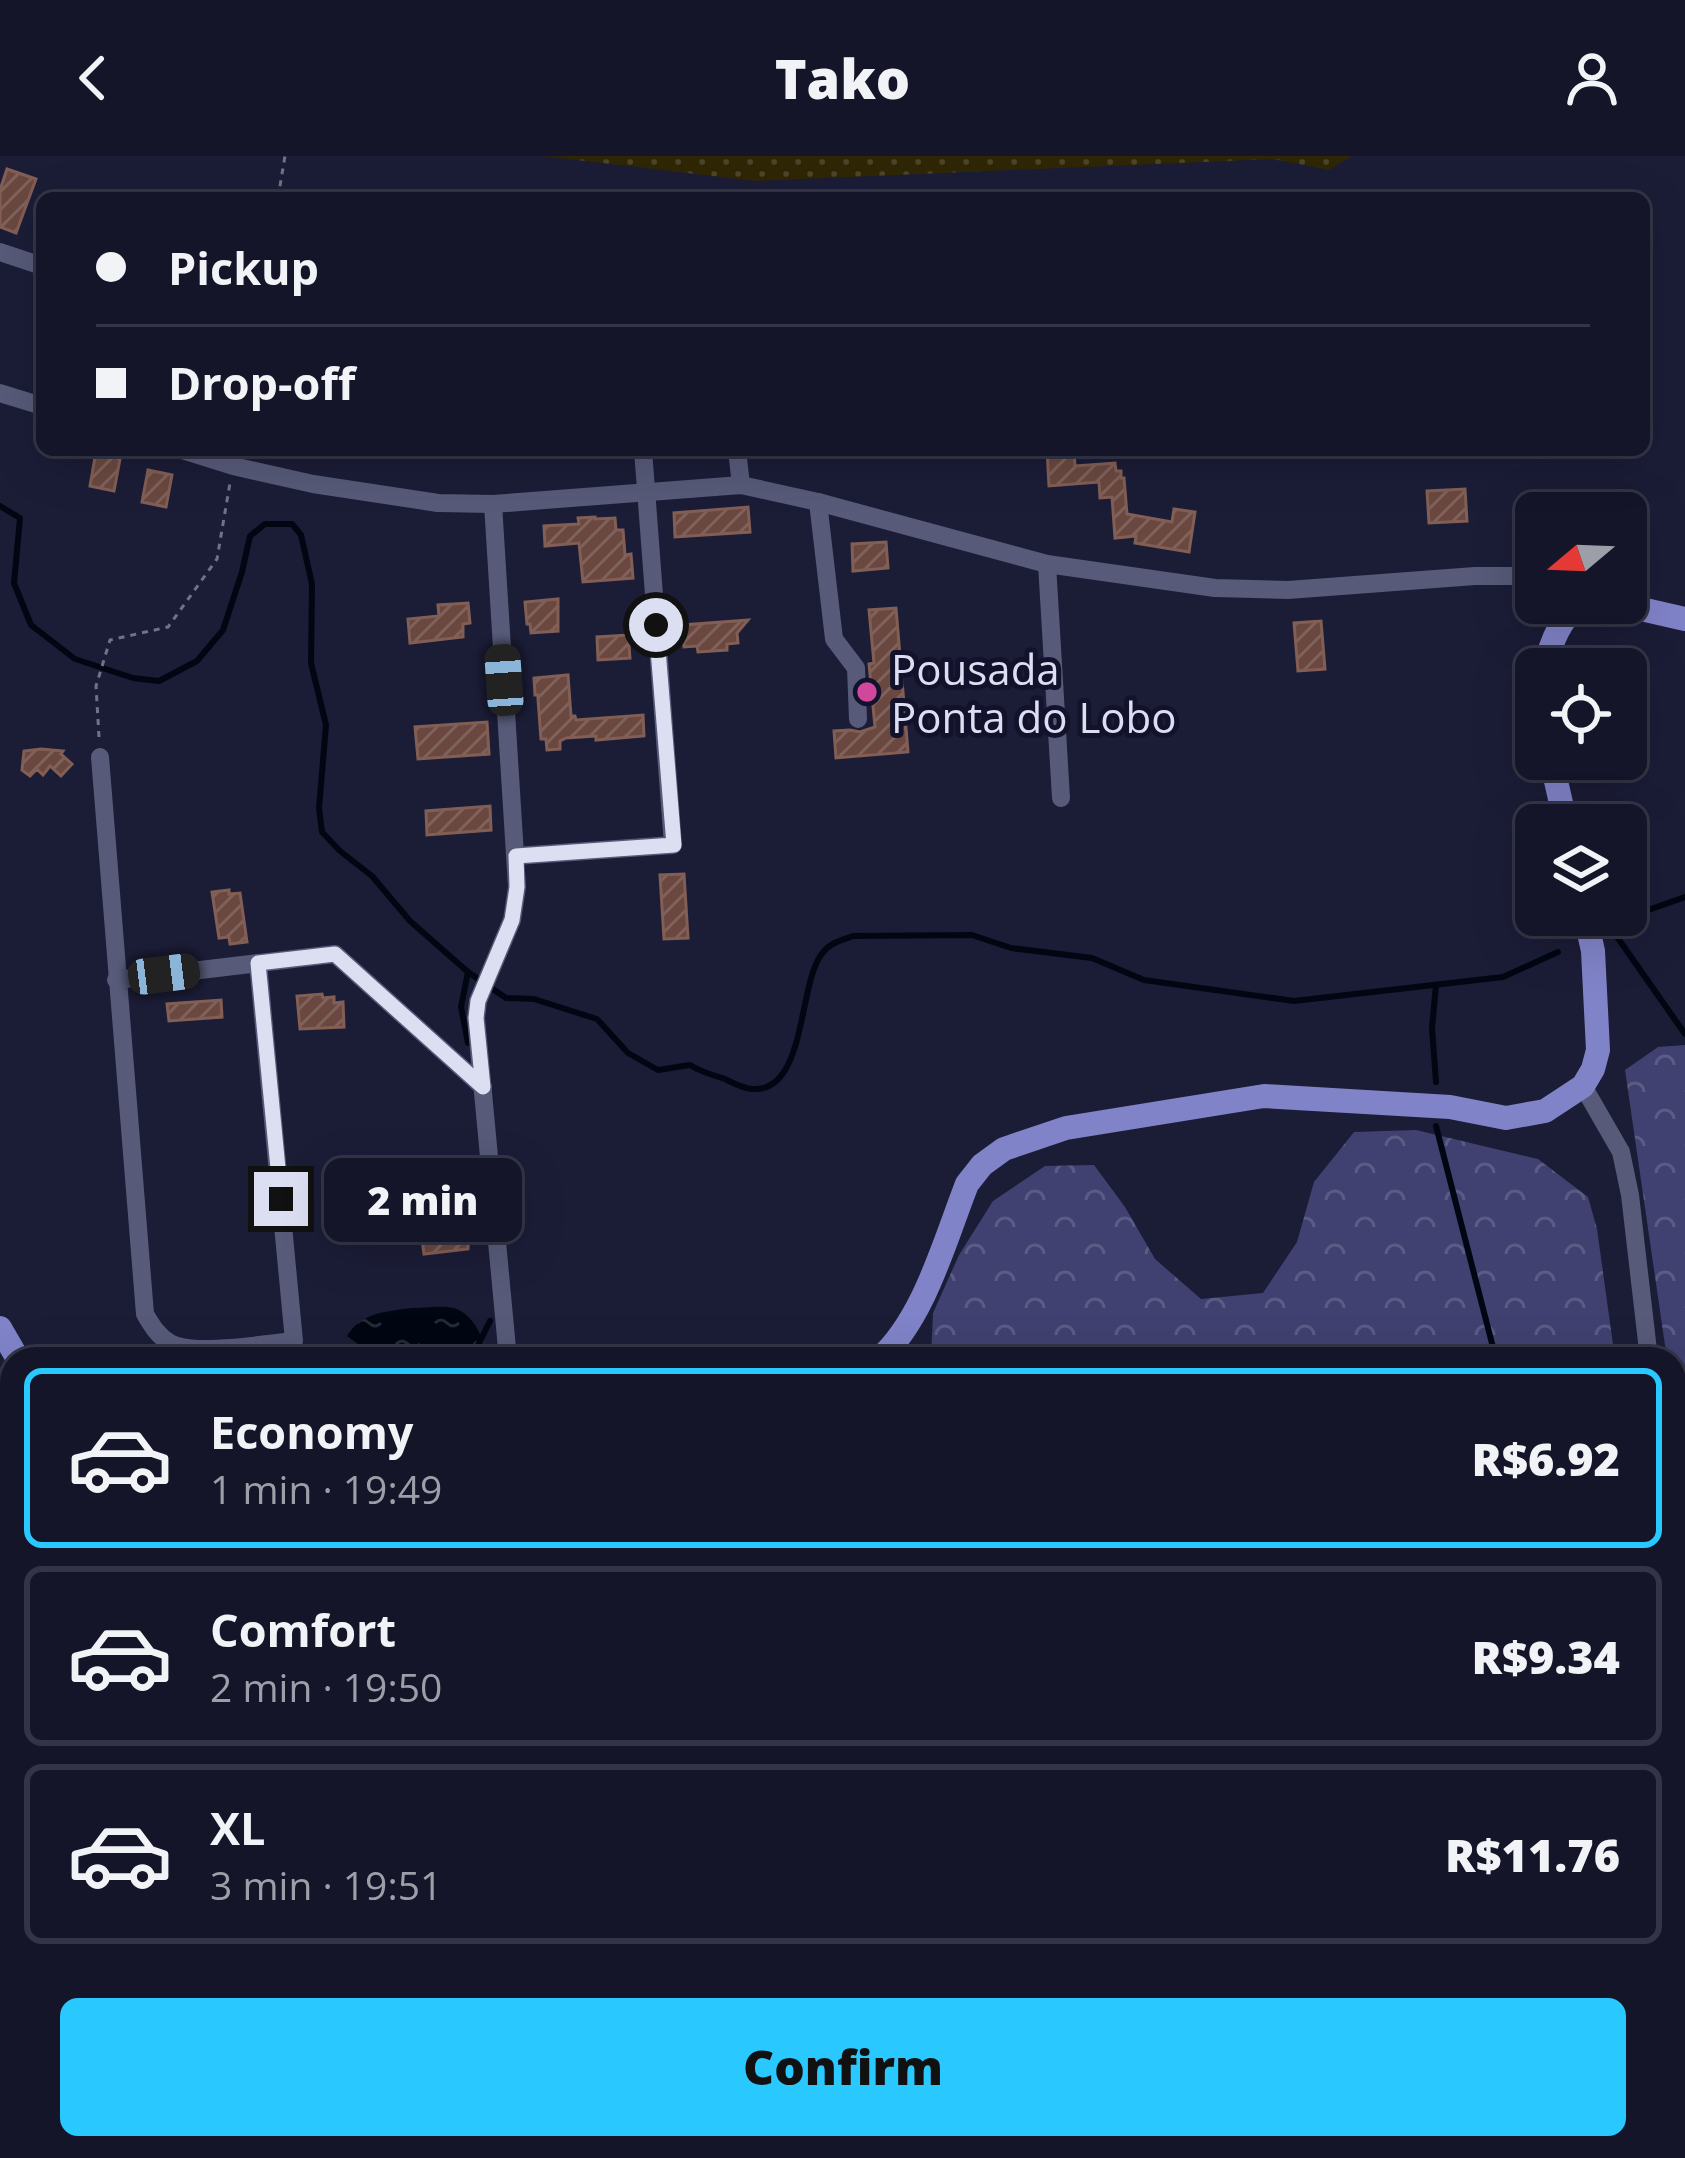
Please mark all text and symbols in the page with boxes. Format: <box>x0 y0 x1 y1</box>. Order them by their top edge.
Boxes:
text: Tako <box>775 41 910 115</box>
icon: back <box>60 45 126 111</box>
icon: person <box>1559 45 1625 111</box>
text: Pickup <box>168 237 319 298</box>
text: Drop-off <box>168 352 355 413</box>
north arrow <box>1515 492 1647 624</box>
map controls <box>1515 492 1647 936</box>
route start <box>629 598 683 652</box>
place label: Pousada Ponta do Lobo <box>891 640 1177 745</box>
car <box>484 643 524 717</box>
button: locate <box>1515 648 1647 780</box>
marker: Pousada Ponta do Lobo <box>854 679 880 705</box>
button: layers <box>1515 804 1647 936</box>
car <box>126 952 202 996</box>
callout: 2 min <box>323 1157 521 1241</box>
route end <box>254 1172 308 1226</box>
text: 2 min <box>368 1173 478 1226</box>
text: Economy <box>210 1401 413 1462</box>
icon: car <box>66 1404 174 1512</box>
text: R$6.92 <box>1471 1428 1620 1489</box>
text: 1 min · 19:49 <box>210 1462 442 1515</box>
text: Comfort <box>210 1599 396 1660</box>
icon: car <box>66 1602 174 1710</box>
text: R$9.34 <box>1471 1626 1620 1687</box>
text: 2 min · 19:50 <box>210 1660 442 1713</box>
text: XL <box>210 1797 265 1858</box>
icon: car <box>66 1800 174 1908</box>
text: R$11.76 <box>1445 1824 1620 1885</box>
text: 3 min · 19:51 <box>210 1858 442 1911</box>
button: Confirm <box>60 1998 1626 2136</box>

